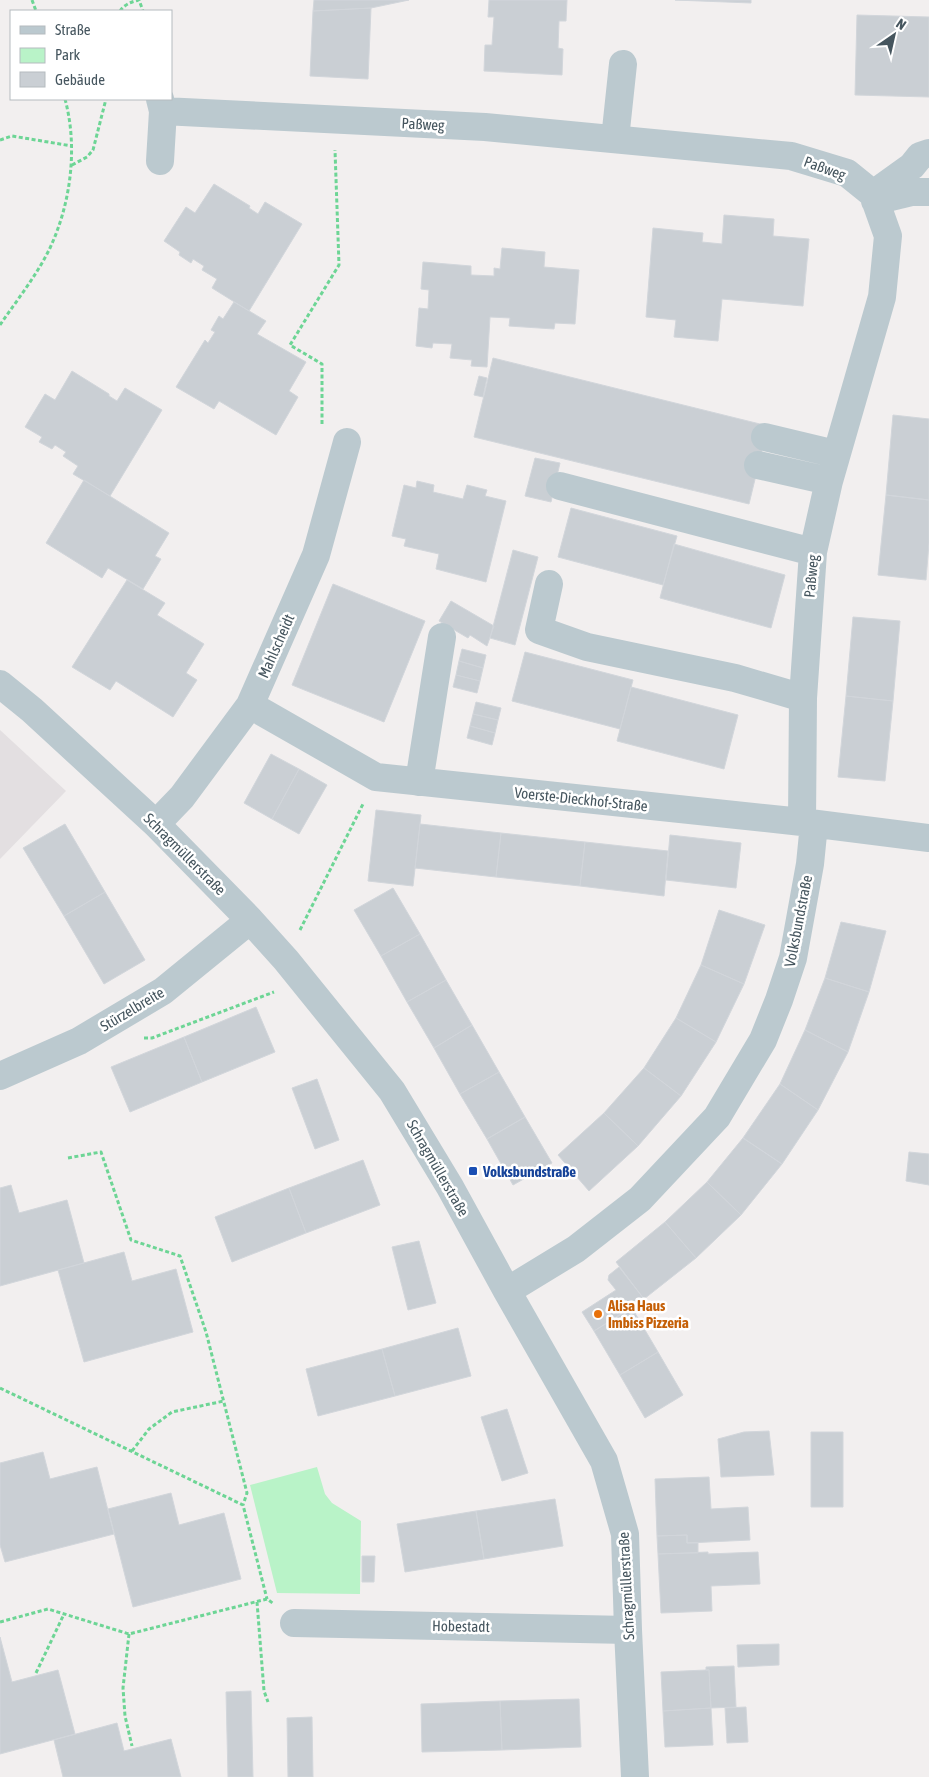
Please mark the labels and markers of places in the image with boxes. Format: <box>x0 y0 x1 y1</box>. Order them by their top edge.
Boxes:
place label: Volksbundstraße <box>482 1163 576 1180</box>
marker: Volksbundstraße <box>467 1165 479 1177</box>
place label: Alisa Haus Imbiss Pizzeria <box>607 1297 689 1331</box>
marker: Alisa Haus Imbiss Pizzeria <box>592 1308 604 1320</box>

